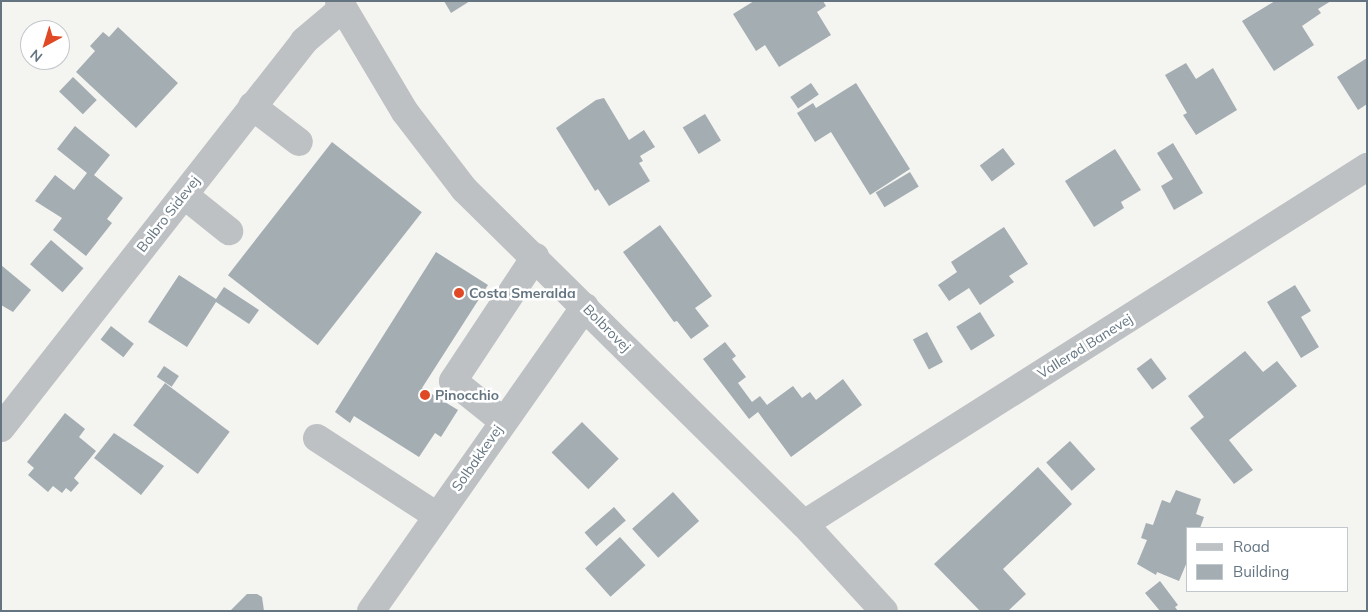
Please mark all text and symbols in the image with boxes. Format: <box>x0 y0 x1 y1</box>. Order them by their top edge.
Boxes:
north arrow <box>20 20 70 70</box>
text: N <box>26 46 46 66</box>
street label: Bolbro Sidevej <box>133 173 203 255</box>
place label: Costa Smeralda <box>469 285 576 301</box>
marker: Costa Smeralda <box>453 287 465 299</box>
street label: Bolbrovej <box>580 301 634 355</box>
street label: Vallerød Banevej <box>1034 310 1136 382</box>
place label: Pinocchio <box>435 387 499 403</box>
marker: Pinocchio <box>419 389 431 401</box>
street label: Solbakkevej <box>448 422 506 494</box>
legend <box>1186 527 1348 592</box>
text: Road <box>1233 537 1270 556</box>
text: Building <box>1233 562 1289 581</box>

